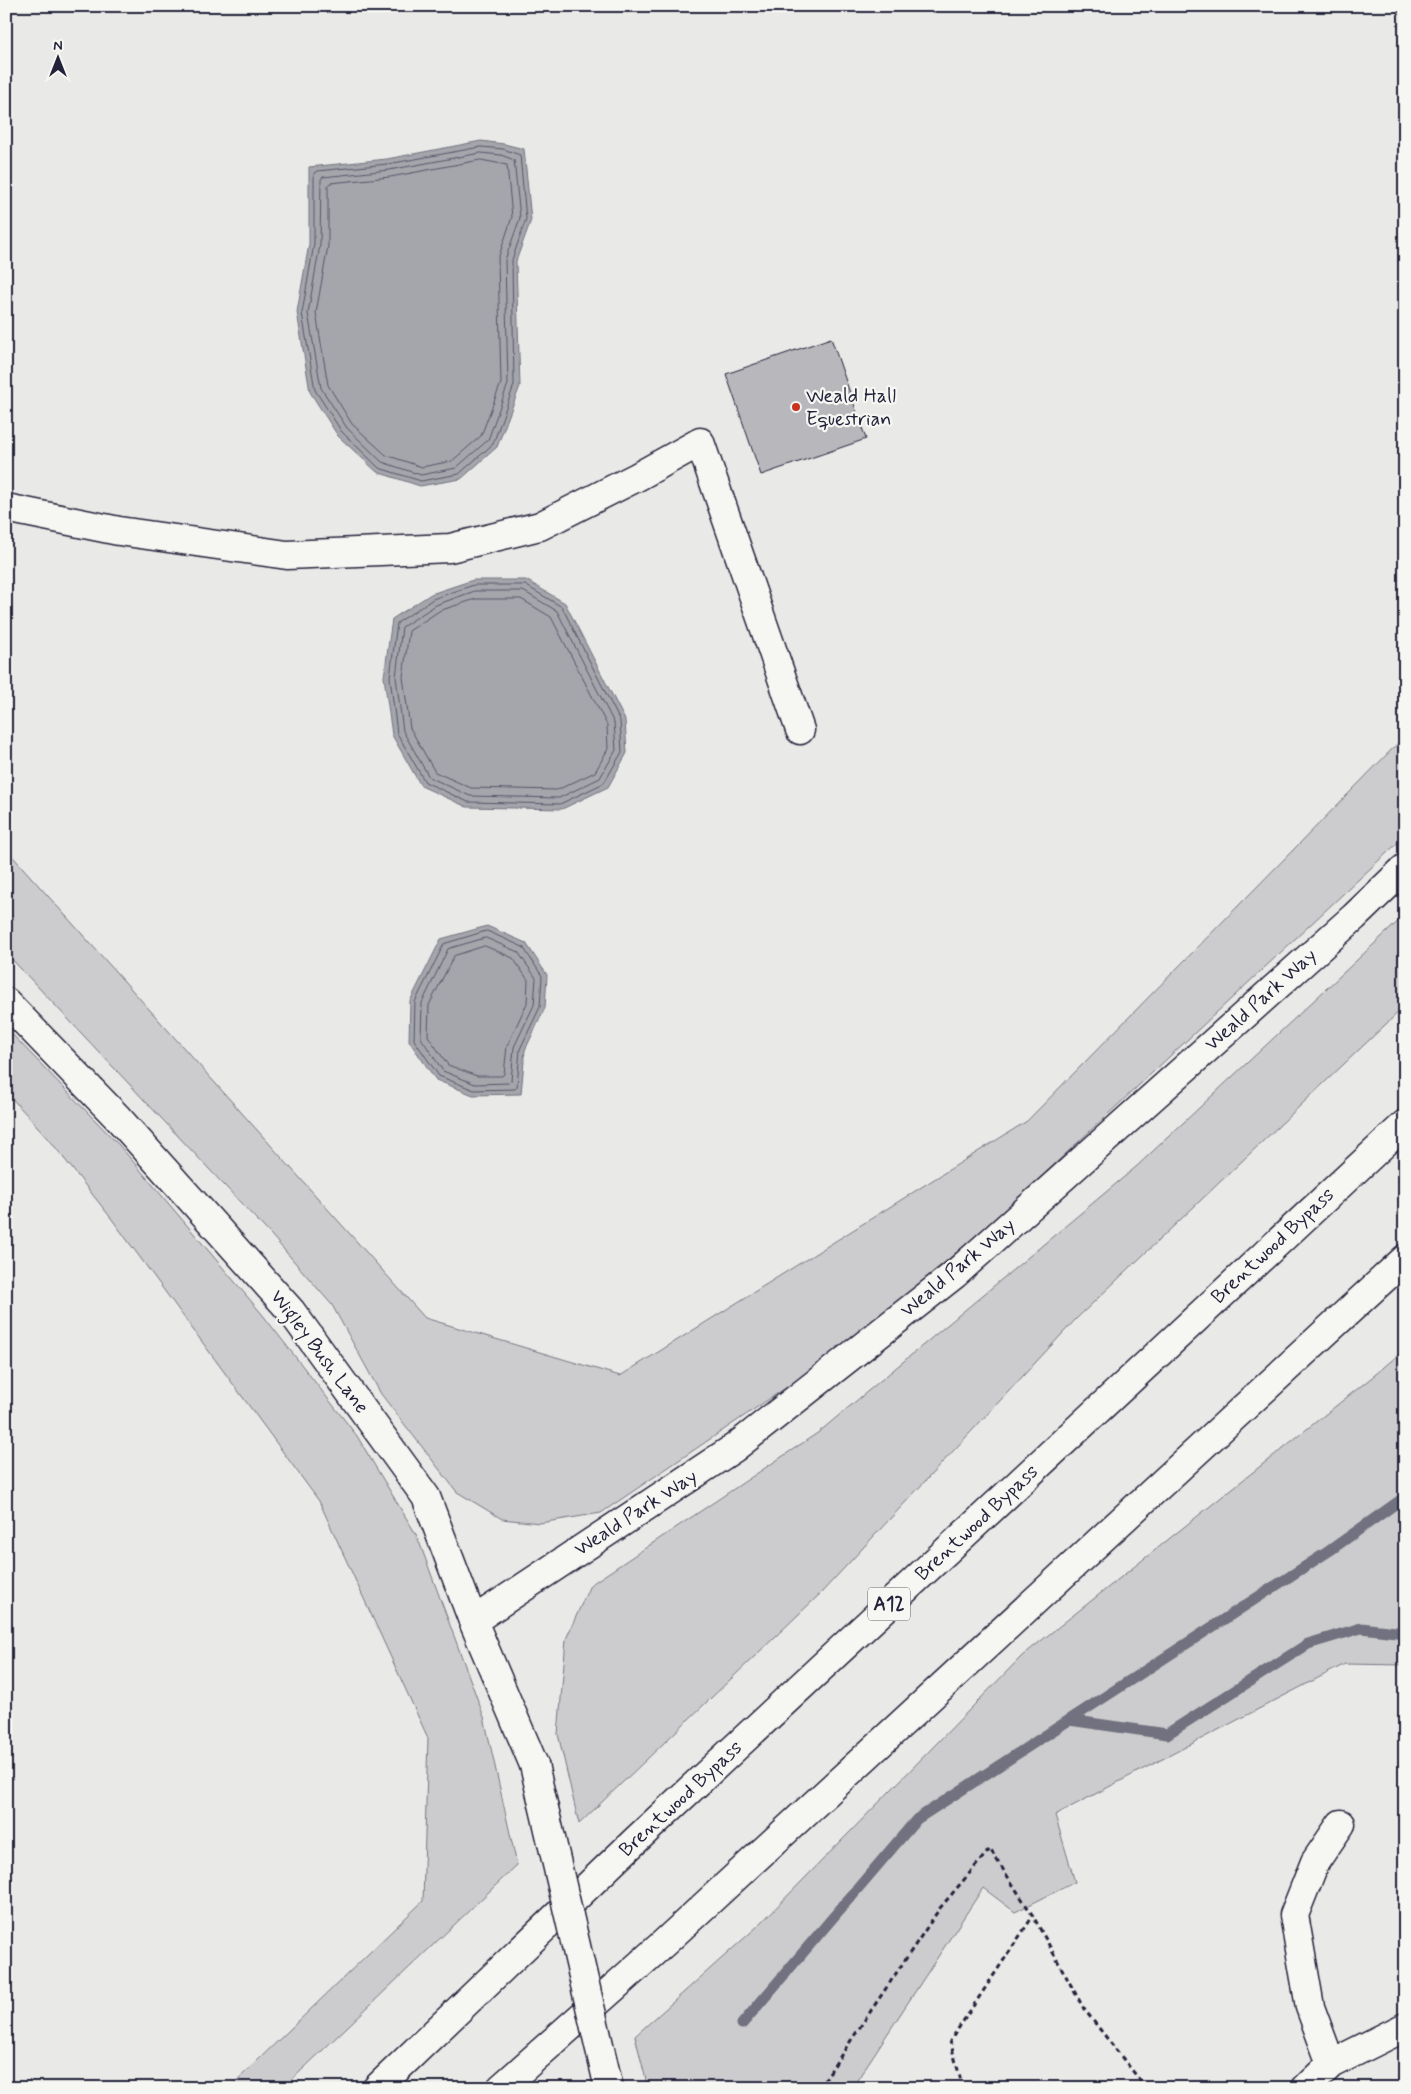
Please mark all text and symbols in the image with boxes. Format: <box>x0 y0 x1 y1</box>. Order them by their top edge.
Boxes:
north arrow <box>32 32 82 82</box>
text: N <box>53 37 63 55</box>
place label: Weald Hall Equestrian <box>806 383 896 433</box>
marker: Weald Hall Equestrian <box>790 401 802 413</box>
street label: Weald Park Way <box>1199 943 1323 1057</box>
street label: Brentwood Bypass <box>1205 1182 1341 1310</box>
street label: Weald Park Way <box>895 1212 1021 1324</box>
street label: Wigley Bush Lane <box>262 1285 375 1421</box>
street label: Brentwood Bypass <box>909 1459 1045 1587</box>
street label: Weald Park Way <box>569 1463 703 1563</box>
road number: A12 <box>868 1588 910 1620</box>
street label: Brentwood Bypass <box>613 1735 749 1863</box>

